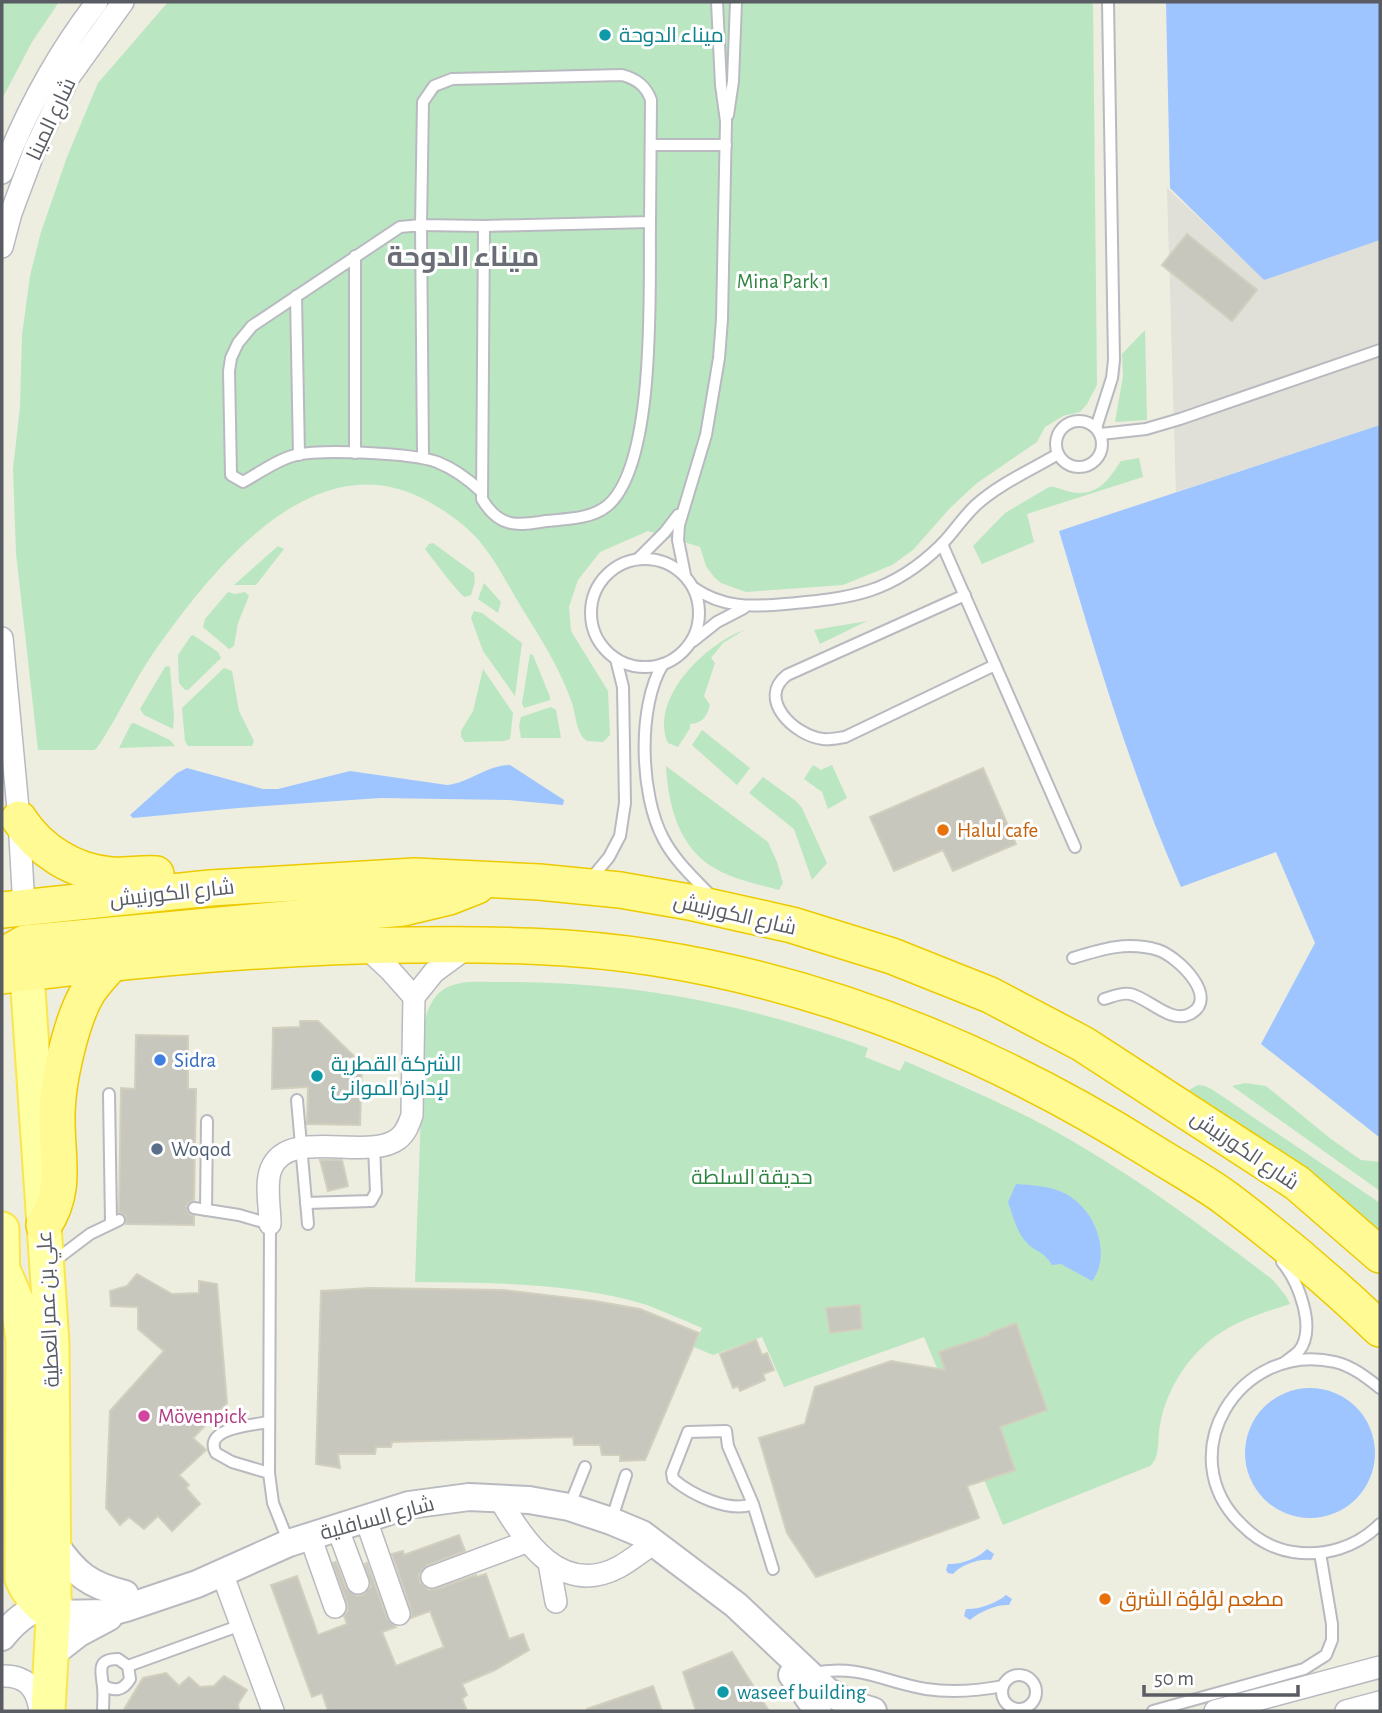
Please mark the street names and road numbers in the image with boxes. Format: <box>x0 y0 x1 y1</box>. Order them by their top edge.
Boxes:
street label: شارع المينا <box>23 75 82 165</box>
street label: شارع الكورنيش <box>109 877 236 913</box>
street label: شارع الكورنيش <box>671 890 798 942</box>
street label: شارع الكورنيش <box>1185 1107 1302 1197</box>
street label: علي بن عمر العطية <box>34 1230 68 1388</box>
street label: شارع السافلية <box>318 1493 437 1547</box>

